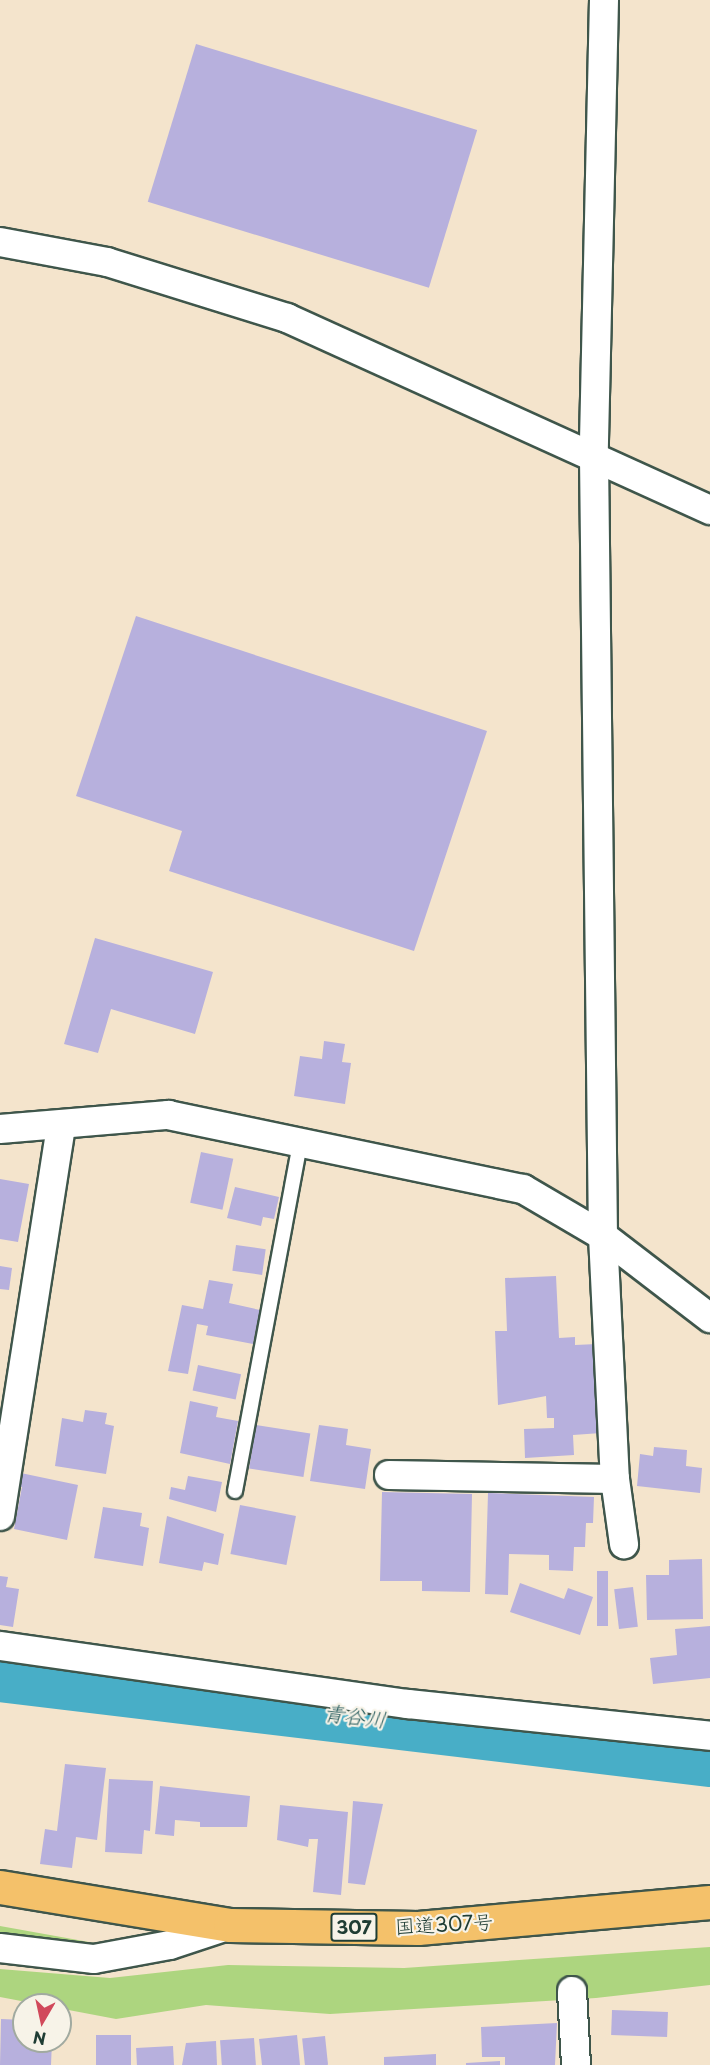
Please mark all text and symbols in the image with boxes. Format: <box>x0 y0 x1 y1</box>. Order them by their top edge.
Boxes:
water label: 青谷川 <box>322 1699 388 1731</box>
street label: 国道307号 <box>394 1909 494 1939</box>
road number: 307 <box>330 1912 378 1942</box>
north arrow <box>12 1993 72 2053</box>
text: N <box>31 2026 48 2052</box>

